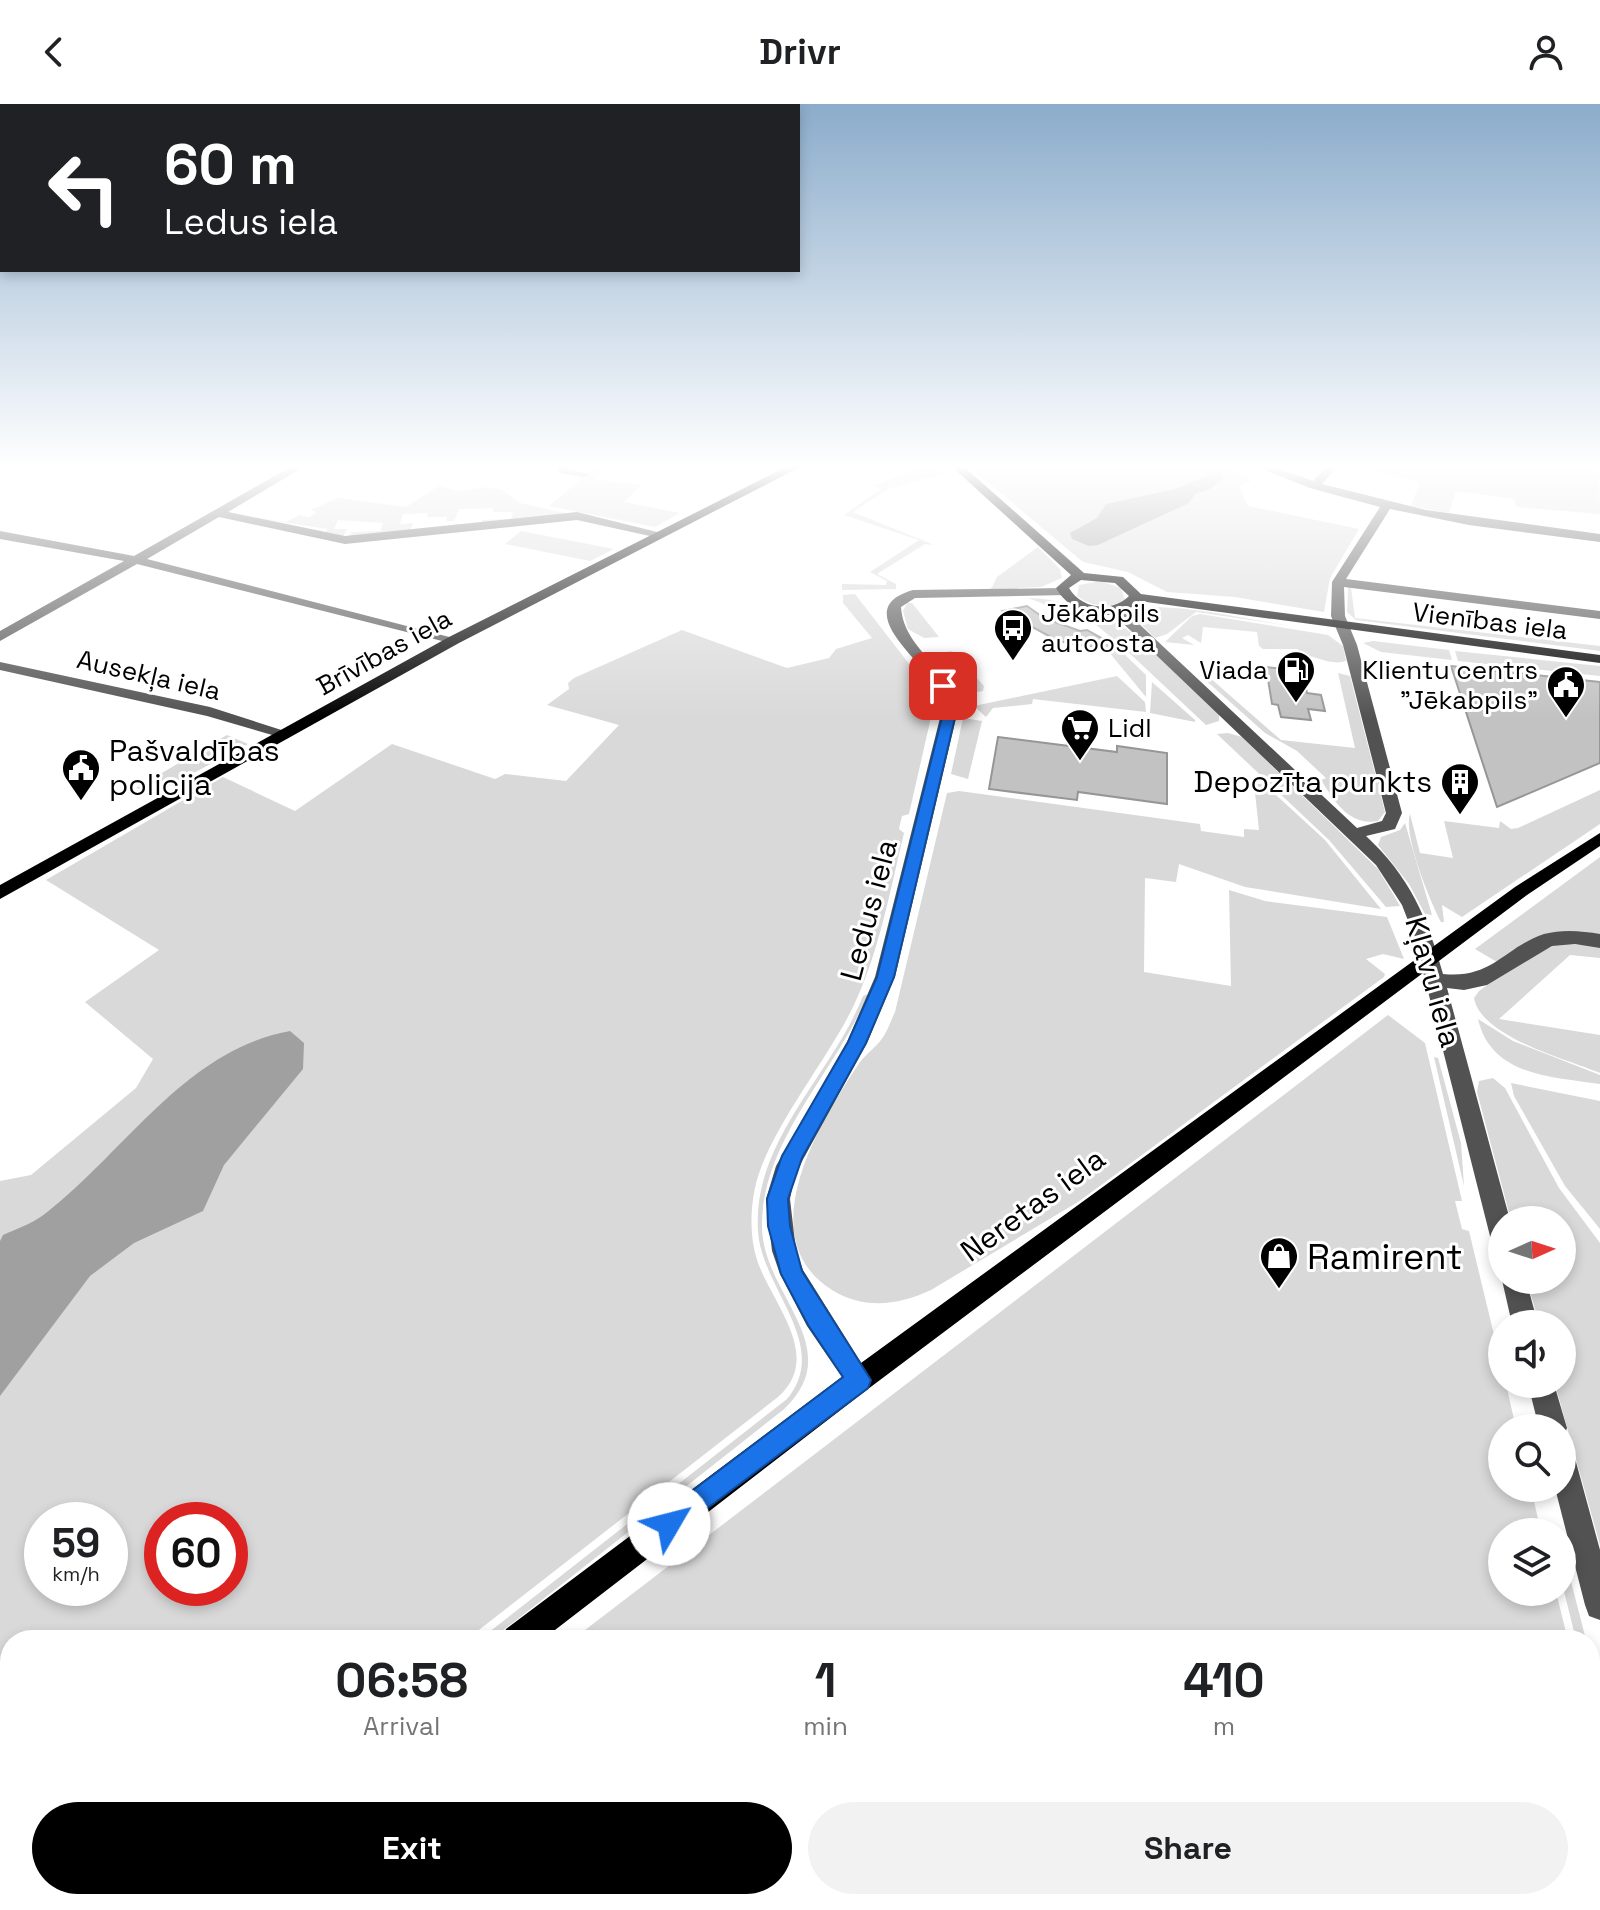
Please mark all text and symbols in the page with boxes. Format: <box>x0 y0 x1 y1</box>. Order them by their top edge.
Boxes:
text: Drivr <box>759 29 841 75</box>
icon: back <box>32 30 76 74</box>
icon: person <box>1524 30 1568 74</box>
text: 60 m <box>164 129 297 200</box>
icon: left <box>32 136 136 240</box>
text: Ledus iela <box>164 199 338 245</box>
street label: Vienības iela <box>1411 595 1569 647</box>
place label: Jēkabpils autoosta <box>1041 596 1160 660</box>
street label: Brīvības iela <box>310 601 458 703</box>
bus stop icon: Jēkabpils autoosta <box>992 607 1034 662</box>
street label: Ausekļa iela <box>74 642 224 708</box>
fuel station icon: Viada <box>1275 649 1317 704</box>
pin <box>909 652 977 720</box>
place label: Viada <box>1199 653 1268 687</box>
place label: Klientu centrs "Jēkabpils" <box>1362 653 1538 717</box>
icon: arrive <box>921 664 965 708</box>
public building icon: Klientu centrs "Jēkabpils" <box>1545 664 1587 719</box>
supermarket icon: Lidl <box>1059 707 1101 762</box>
place label: Lidl <box>1108 711 1152 745</box>
place label: Pašvaldības policija <box>109 731 280 804</box>
public building icon: Pašvaldības policija <box>60 747 102 802</box>
building icon: Depozīta punkts <box>1439 761 1481 816</box>
place label: Depozīta punkts <box>1194 762 1432 801</box>
street label: Ledus iela <box>831 835 906 985</box>
street label: Kļavu iela <box>1396 912 1471 1052</box>
street label: Neretas iela <box>953 1139 1113 1270</box>
north arrow <box>1488 1206 1576 1294</box>
map controls <box>1488 1206 1576 1606</box>
place label: Ramirent <box>1307 1234 1463 1280</box>
shop icon: Ramirent <box>1258 1235 1300 1290</box>
button: sound <box>1488 1310 1576 1398</box>
button: search <box>1488 1414 1576 1502</box>
position arrow <box>627 1482 711 1566</box>
speed limit sign: 60 <box>144 1502 248 1606</box>
text: 59 <box>52 1518 100 1569</box>
button: layers <box>1488 1518 1576 1606</box>
text: km/h <box>52 1561 100 1587</box>
text: 06:58 <box>335 1650 468 1711</box>
text: 1 <box>815 1650 836 1711</box>
text: 410 <box>1183 1650 1265 1711</box>
text: Arrival <box>363 1709 440 1743</box>
text: min <box>803 1709 848 1743</box>
text: m <box>1213 1709 1235 1743</box>
button: Exit <box>32 1802 792 1894</box>
button: Share <box>808 1802 1568 1894</box>

